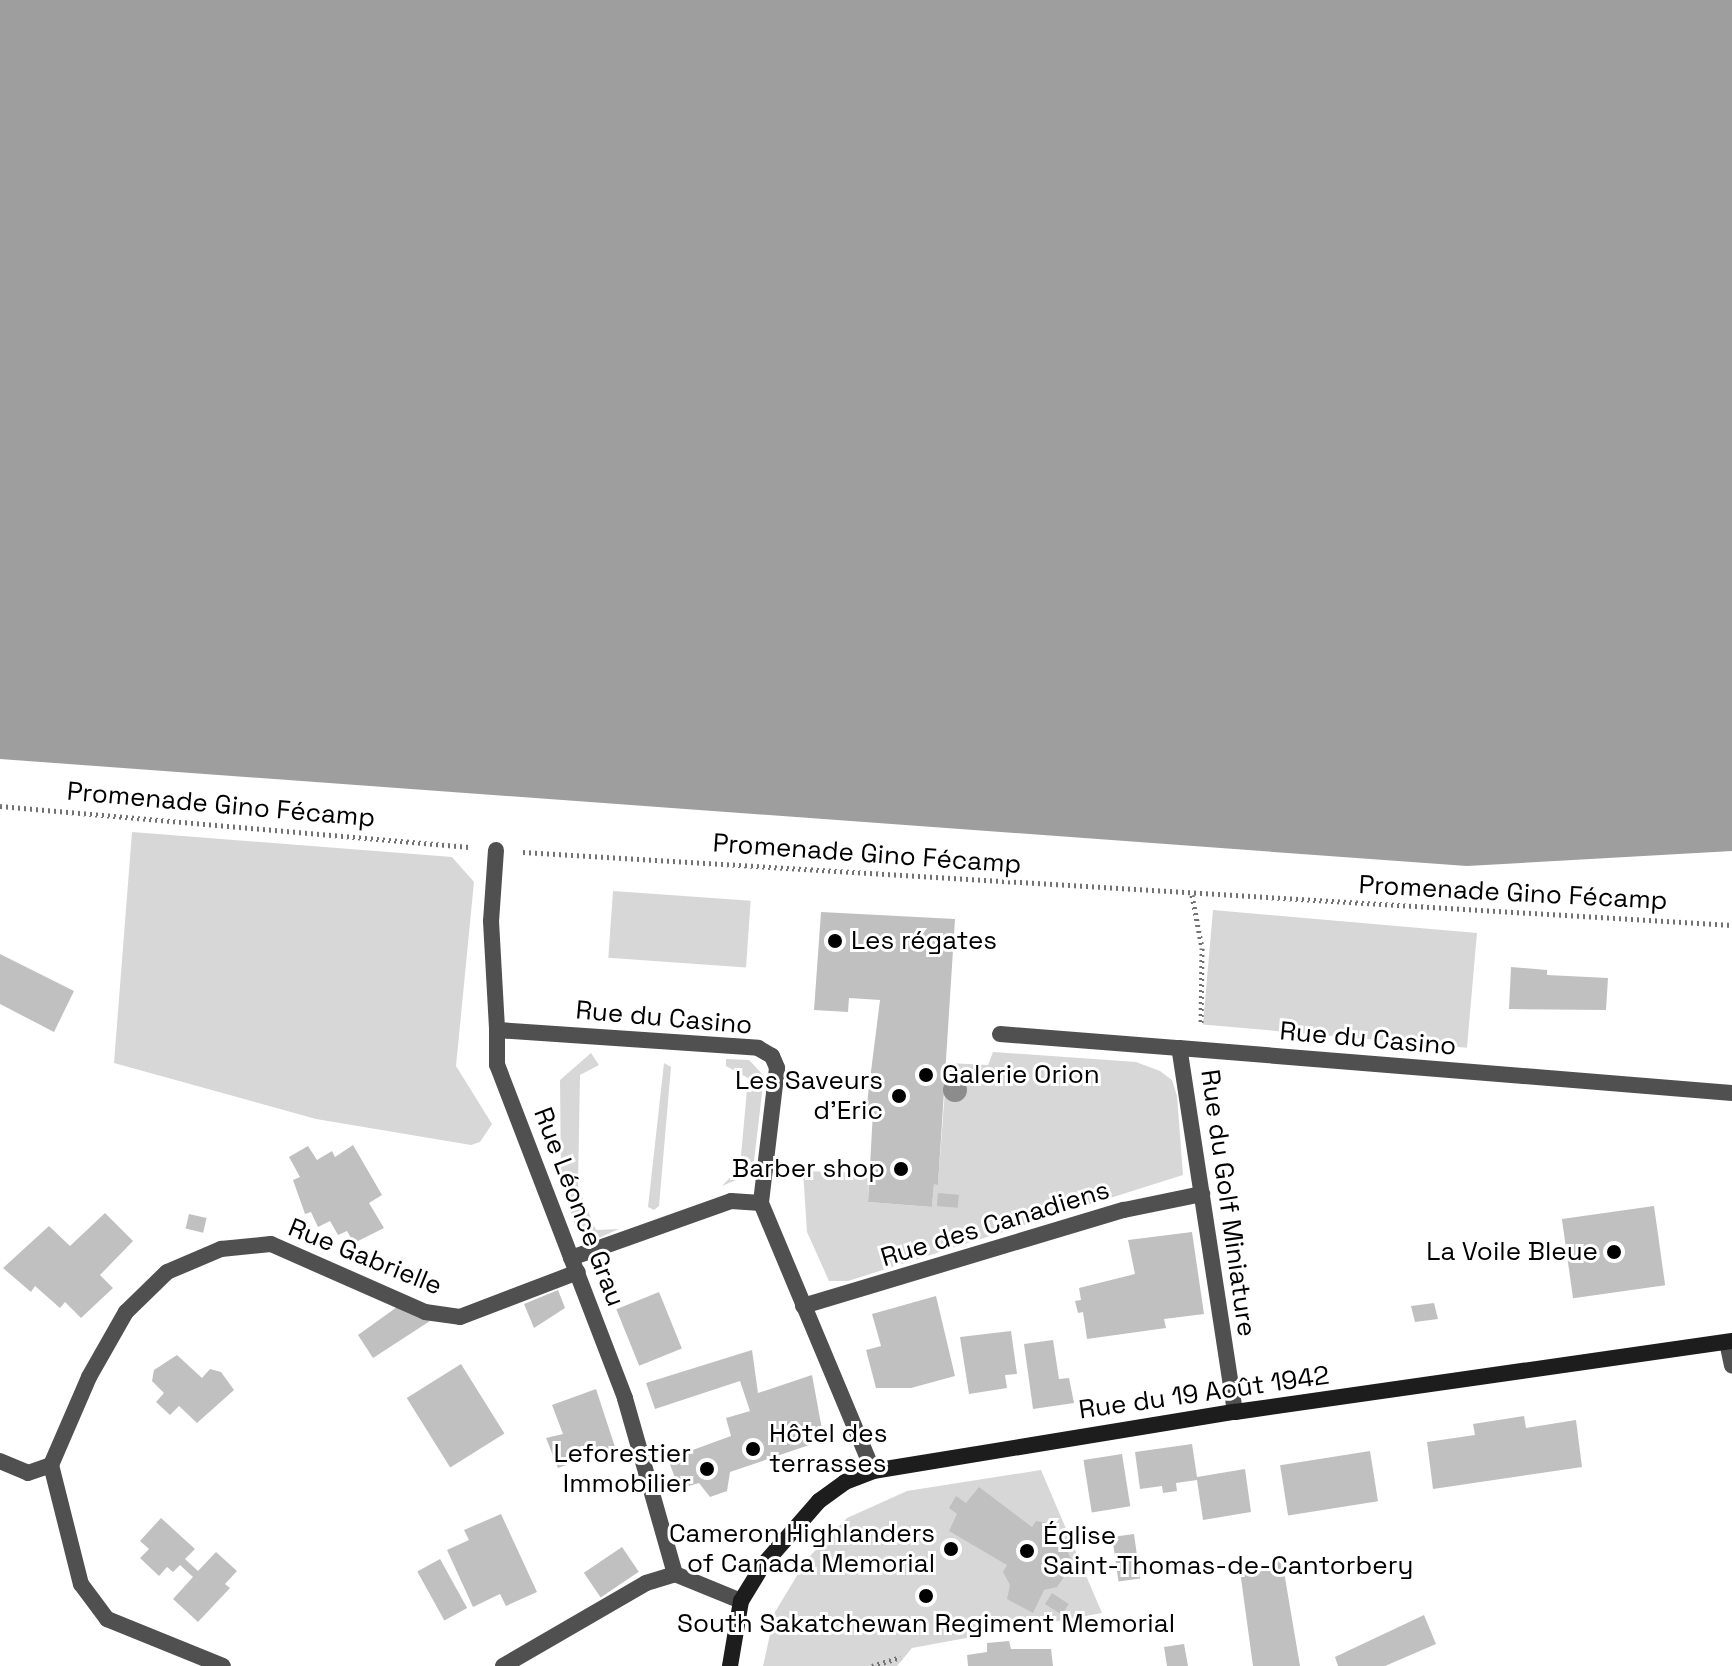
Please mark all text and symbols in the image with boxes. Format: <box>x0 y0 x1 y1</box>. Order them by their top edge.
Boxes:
street label: Promenade Gino Fécamp <box>66 776 376 834</box>
street label: Promenade Gino Fécamp <box>712 828 1022 880</box>
street label: Promenade Gino Fécamp <box>1358 869 1668 917</box>
place label: Les régates <box>851 925 997 957</box>
marker: Les régates <box>826 932 844 950</box>
street label: Rue du Casino <box>574 995 754 1041</box>
street label: Rue du Casino <box>1278 1016 1458 1062</box>
place label: Galerie Orion <box>942 1059 1100 1091</box>
place label: Les Saveurs d'Eric <box>735 1065 883 1126</box>
marker: Galerie Orion <box>917 1066 935 1084</box>
street label: Rue du Golf Miniature <box>1194 1067 1262 1339</box>
marker: Les Saveurs d'Eric <box>890 1087 908 1105</box>
street label: Rue Léonce Grau <box>527 1103 631 1311</box>
place label: Barber shop <box>732 1153 885 1185</box>
marker: Barber shop <box>892 1160 910 1178</box>
street label: Rue des Canadiens <box>877 1174 1113 1274</box>
street label: Rue Gabrielle <box>284 1212 446 1302</box>
place label: La Voile Bleue <box>1426 1236 1598 1268</box>
marker: La Voile Bleue <box>1605 1243 1623 1261</box>
street label: Rue du 19 Août 1942 <box>1077 1360 1331 1426</box>
place label: Hôtel des terrasses <box>769 1418 887 1480</box>
place label: Leforestier Immobilier <box>553 1438 691 1500</box>
marker: Hôtel des terrasses <box>744 1440 762 1458</box>
marker: Leforestier Immobilier <box>698 1460 716 1478</box>
place label: Cameron Highlanders of Canada Memorial <box>669 1518 935 1580</box>
place label: Église Saint-Thomas-de-Cantorbery <box>1043 1520 1413 1582</box>
marker: Cameron Highlanders of Canada Memorial <box>942 1540 960 1558</box>
marker: Église Saint-Thomas-de-Cantorbery <box>1018 1542 1036 1560</box>
marker: South Sakatchewan Regiment Memorial <box>917 1587 935 1605</box>
place label: South Sakatchewan Regiment Memorial <box>677 1608 1175 1640</box>

